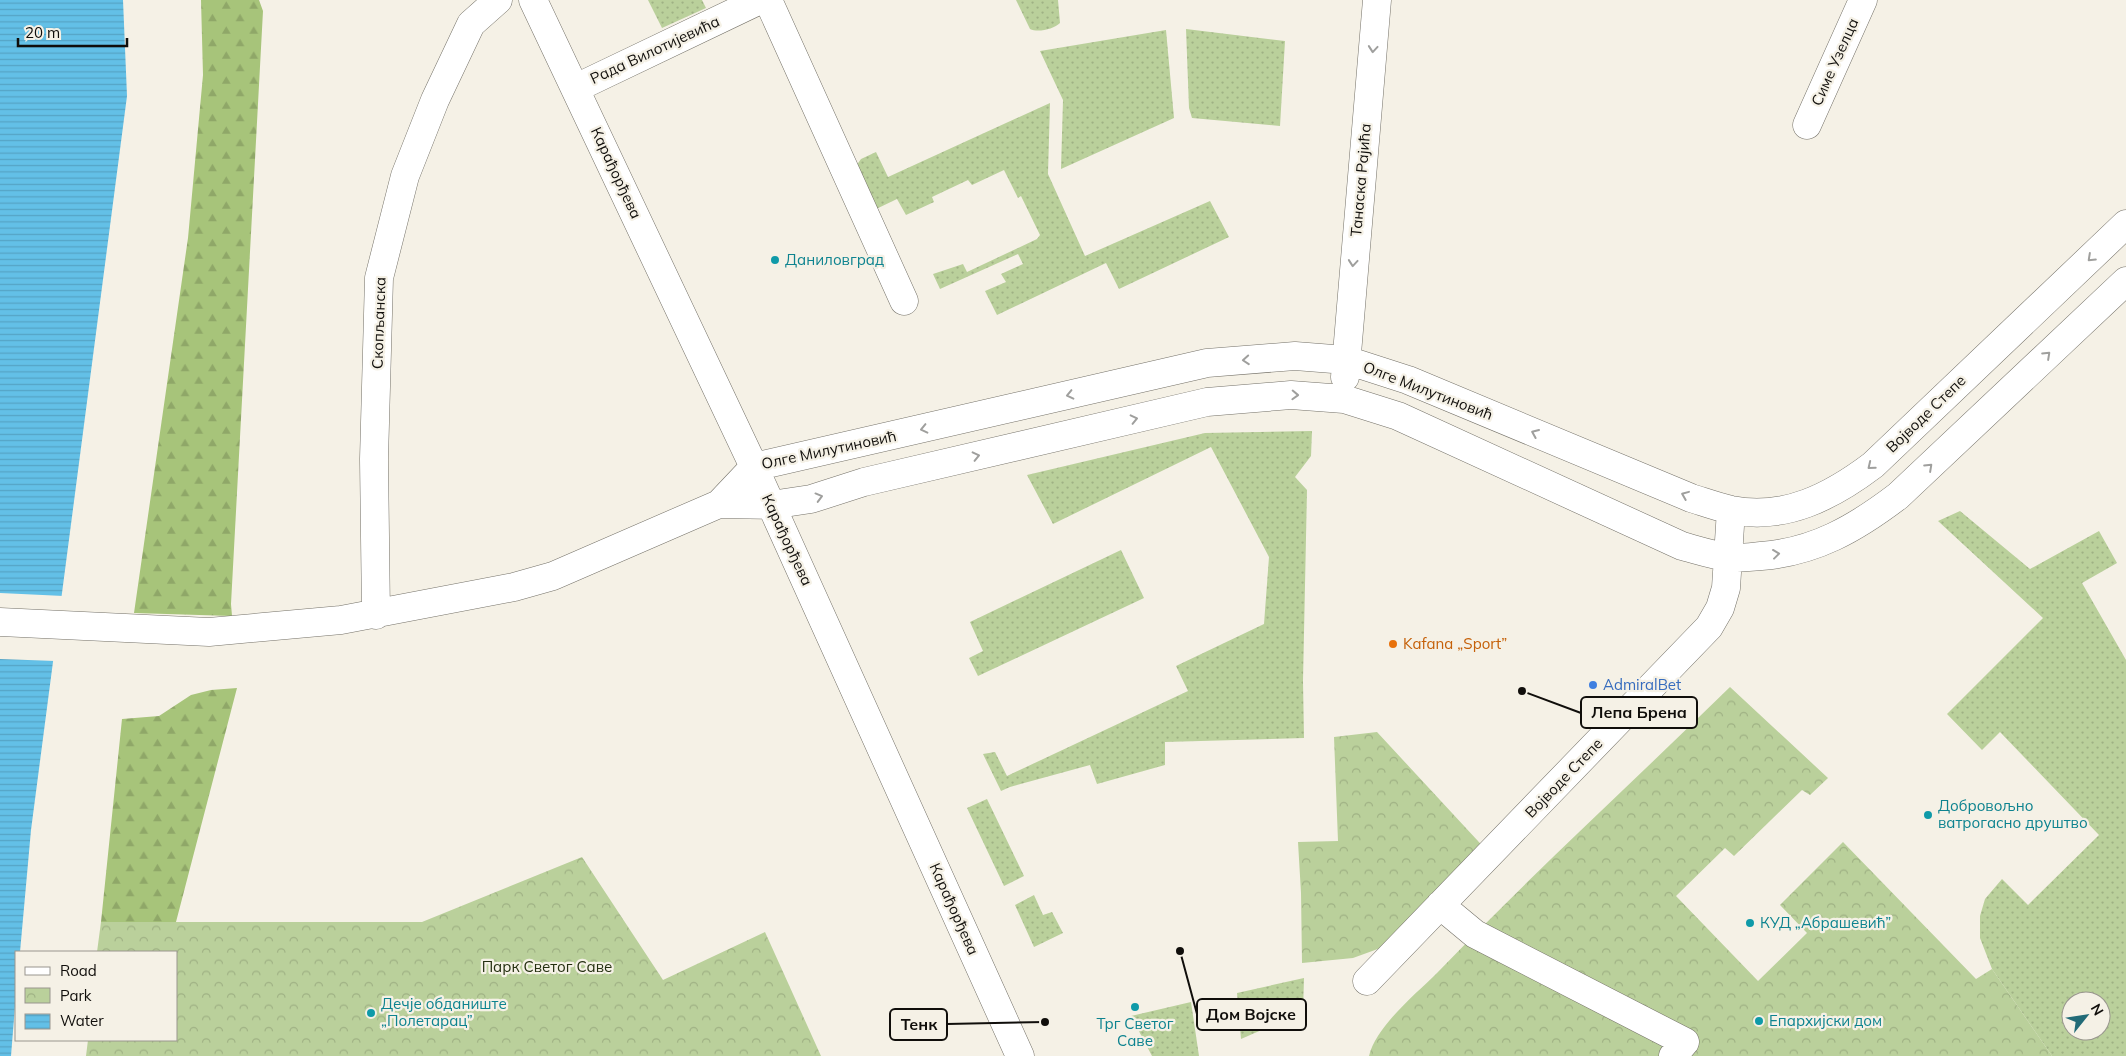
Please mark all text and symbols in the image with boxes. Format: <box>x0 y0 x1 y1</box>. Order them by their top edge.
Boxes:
street label: Рада Вилотијевића <box>587 11 723 88</box>
scale bar <box>18 15 126 47</box>
street label: Симе Узелца <box>1807 15 1862 109</box>
text: 20 m <box>25 23 60 42</box>
one-way arrow <box>1367 45 1378 53</box>
street label: Танаска Рајића <box>1346 123 1375 237</box>
street label: Карађорђева <box>587 124 646 222</box>
place label: Даниловград <box>785 250 884 269</box>
one-way arrow <box>2087 252 2096 261</box>
marker: Даниловград <box>769 254 781 266</box>
one-way arrow <box>1348 259 1359 267</box>
street label: Скопљанска <box>367 277 390 369</box>
one-way arrow <box>2042 352 2051 361</box>
one-way arrow <box>1242 354 1250 365</box>
street label: Олге Милутиновић <box>1361 357 1496 424</box>
street label: Војводе Степе <box>1882 371 1970 456</box>
one-way arrow <box>1066 389 1075 400</box>
one-way arrow <box>1291 390 1299 401</box>
one-way arrow <box>1130 414 1139 425</box>
one-way arrow <box>919 423 928 434</box>
street label: Олге Милутиновић <box>760 426 898 473</box>
one-way arrow <box>1531 428 1540 439</box>
one-way arrow <box>972 451 981 462</box>
one-way arrow <box>1868 460 1877 469</box>
one-way arrow <box>1924 464 1933 473</box>
street label: Карађорђева <box>758 491 817 589</box>
one-way arrow <box>1681 491 1690 501</box>
one-way arrow <box>815 492 824 503</box>
one-way arrow <box>1771 550 1780 560</box>
place label: Kafana „Sport” <box>1403 634 1507 653</box>
marker: Kafana „Sport” <box>1387 638 1399 650</box>
place label: AdmiralBet <box>1603 675 1681 694</box>
marker: AdmiralBet <box>1587 679 1599 691</box>
callout: Лепа Брена <box>1581 697 1697 728</box>
text: Лепа Брена <box>1591 702 1687 722</box>
street label: Војводе Степе <box>1521 734 1606 822</box>
place label: Добровољно ватрогасно друштво <box>1938 796 2088 832</box>
marker: Добровољно ватрогасно друштво <box>1922 809 1934 821</box>
street label: Карађорђева <box>926 860 983 958</box>
place label: КУД „Абрашевић” <box>1760 913 1891 932</box>
marker: КУД „Абрашевић” <box>1744 917 1756 929</box>
legend <box>15 951 178 1041</box>
park label: Парк Светог Саве <box>482 957 612 976</box>
text: Road <box>60 961 97 980</box>
text: Park <box>60 986 92 1005</box>
north arrow <box>2061 991 2111 1041</box>
place label: Дечје обданиште „Полетарац” <box>381 994 507 1030</box>
callout: Дом Војске <box>1197 999 1306 1030</box>
text: N <box>2087 1000 2108 1019</box>
marker: Трг Светог Саве <box>1129 1001 1141 1013</box>
text: Дом Војске <box>1206 1004 1296 1024</box>
marker: Дечје обданиште „Полетарац” <box>365 1007 377 1019</box>
callout: Тенк <box>890 1009 947 1040</box>
text: Water <box>60 1011 104 1030</box>
place label: Епархијски дом <box>1769 1011 1882 1030</box>
text: Тенк <box>901 1014 938 1034</box>
place label: Трг Светог Саве <box>1097 1014 1174 1050</box>
marker: Епархијски дом <box>1753 1015 1765 1027</box>

